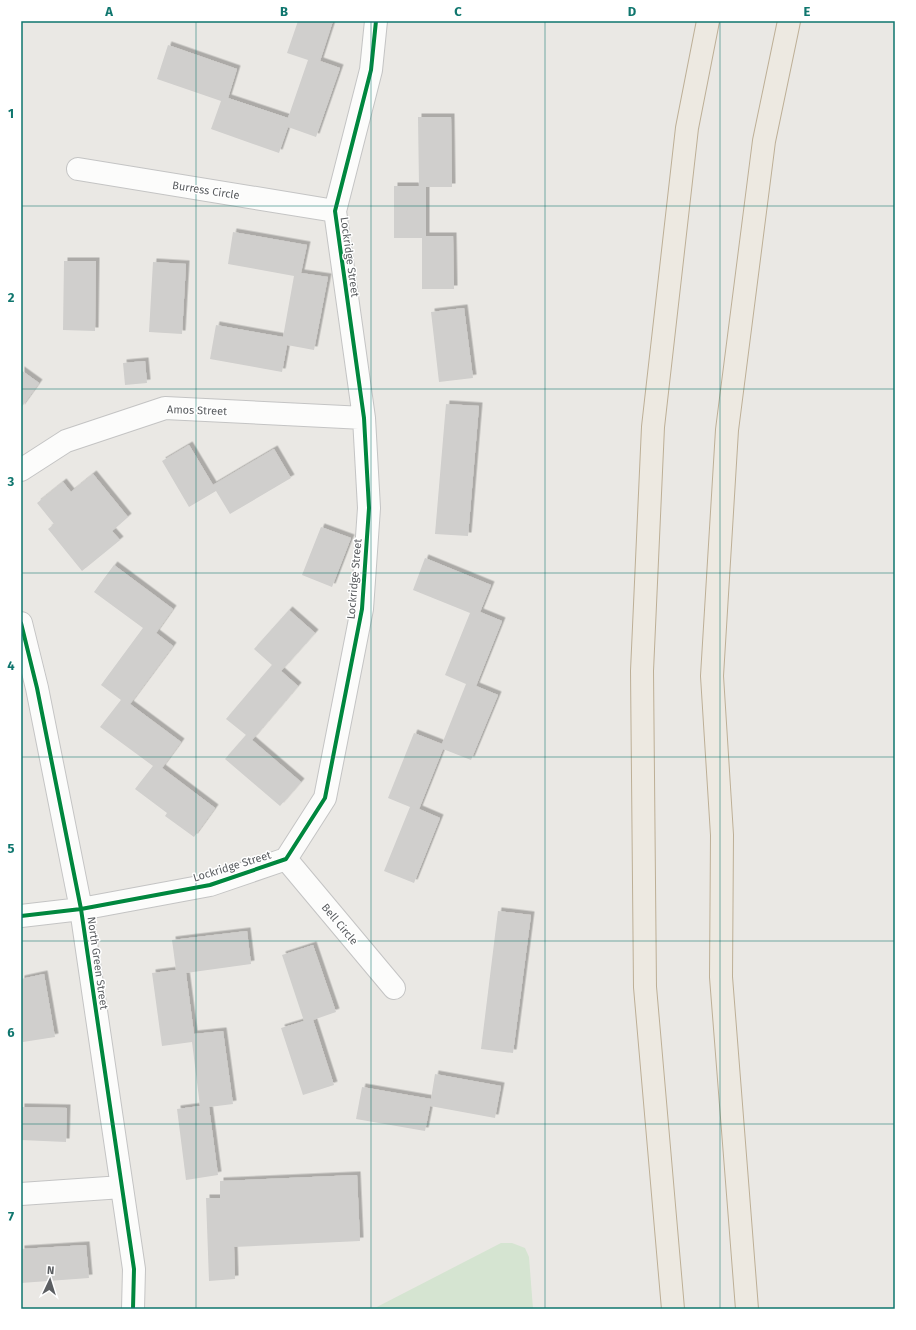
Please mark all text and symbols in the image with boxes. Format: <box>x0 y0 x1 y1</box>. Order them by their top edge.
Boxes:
text: A <box>104 4 113 19</box>
text: B <box>280 4 288 19</box>
text: C <box>454 4 462 19</box>
text: D <box>628 4 637 19</box>
text: E <box>804 4 811 19</box>
text: 1 <box>8 106 14 121</box>
street label: Burress Circle <box>171 179 240 202</box>
street label: Lockridge Street <box>337 216 362 298</box>
text: 2 <box>8 290 15 305</box>
street label: Amos Street <box>167 403 227 418</box>
text: 3 <box>7 474 15 489</box>
street label: Lockridge Street <box>345 538 364 620</box>
text: 4 <box>7 658 15 673</box>
text: 5 <box>8 841 15 856</box>
street label: Lockridge Street <box>192 848 273 884</box>
street label: Bell Circle <box>319 901 361 948</box>
street label: North Green Street <box>85 916 110 1010</box>
text: 6 <box>7 1025 15 1040</box>
text: 7 <box>8 1209 14 1224</box>
north arrow <box>30 1260 70 1300</box>
text: N <box>47 1264 55 1277</box>

